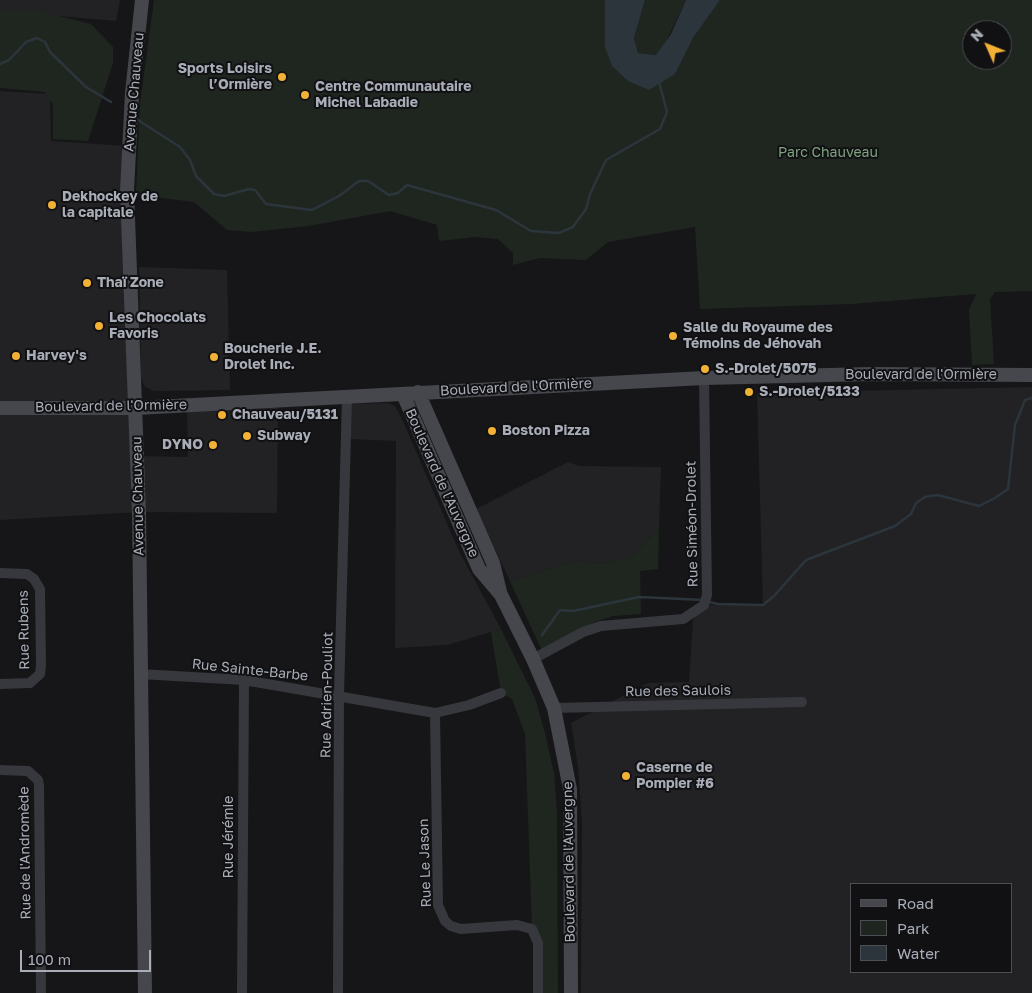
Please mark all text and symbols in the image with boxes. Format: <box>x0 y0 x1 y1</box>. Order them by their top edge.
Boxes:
north arrow <box>962 20 1012 70</box>
text: N <box>967 25 986 45</box>
street label: Avenue Chauveau <box>120 32 148 152</box>
place label: Sports Loisirs l’Ormière <box>178 61 272 94</box>
marker: Sports Loisirs l’Ormière <box>276 71 288 83</box>
place label: Centre Communautaire Michel Labadie <box>315 79 471 111</box>
marker: Centre Communautaire Michel Labadie <box>299 89 311 101</box>
park label: Parc Chauveau <box>778 145 878 161</box>
place label: Dekhockey de la capitale <box>62 189 158 222</box>
marker: Dekhockey de la capitale <box>46 199 58 211</box>
place label: Thaï Zone <box>97 275 164 291</box>
marker: Thaï Zone <box>81 277 93 289</box>
place label: Les Chocolats Favoris <box>109 310 206 342</box>
marker: Les Chocolats Favoris <box>93 320 105 332</box>
place label: Salle du Royaume des Témoins de Jéhovah <box>683 320 833 352</box>
marker: Salle du Royaume des Témoins de Jéhovah <box>667 330 679 342</box>
place label: Boucherie J.E. Drolet Inc. <box>224 341 322 374</box>
place label: Harvey's <box>26 348 87 364</box>
marker: Harvey's <box>10 350 22 362</box>
marker: Boucherie J.E. Drolet Inc. <box>208 351 220 363</box>
place label: S.-Drolet/5075 <box>715 361 817 377</box>
marker: S.-Drolet/5075 <box>699 363 711 375</box>
street label: Boulevard de l'Ormière <box>845 367 997 383</box>
street label: Boulevard de l'Ormière <box>440 375 592 399</box>
place label: S.-Drolet/5133 <box>759 384 860 400</box>
marker: S.-Drolet/5133 <box>743 386 755 398</box>
street label: Boulevard de l'Ormière <box>35 396 187 416</box>
street label: Boulevard de l'Auvergne <box>402 406 482 560</box>
place label: Chauveau/5131 <box>232 407 338 423</box>
marker: Chauveau/5131 <box>216 409 228 421</box>
place label: Boston Pizza <box>502 423 590 439</box>
marker: Boston Pizza <box>486 425 498 437</box>
place label: Subway <box>257 428 311 444</box>
marker: Subway <box>241 430 253 442</box>
street label: Avenue Chauveau <box>129 436 147 556</box>
place label: DYNO <box>162 437 203 453</box>
marker: DYNO <box>207 439 219 451</box>
street label: Rue Siméon-Drolet <box>682 461 702 587</box>
street label: Rue Rubens <box>15 590 33 670</box>
street label: Rue Adrien-Pouliot <box>317 632 337 758</box>
street label: Rue Sainte-Barbe <box>191 656 309 684</box>
street label: Rue des Saulois <box>625 682 731 700</box>
place label: Caserne de Pompier #6 <box>636 760 714 792</box>
marker: Caserne de Pompier #6 <box>620 770 632 782</box>
street label: Boulevard de l'Auvergne <box>559 781 579 943</box>
street label: Rue de l'Andromède <box>15 786 35 920</box>
street label: Rue Jérémie <box>221 796 237 878</box>
street label: Rue Le Jason <box>415 818 435 908</box>
legend <box>850 883 1012 973</box>
text: Road <box>897 894 934 912</box>
text: Park <box>897 919 929 937</box>
scale bar <box>22 940 154 972</box>
text: Water <box>897 944 940 962</box>
text: 100 m <box>28 950 71 968</box>

